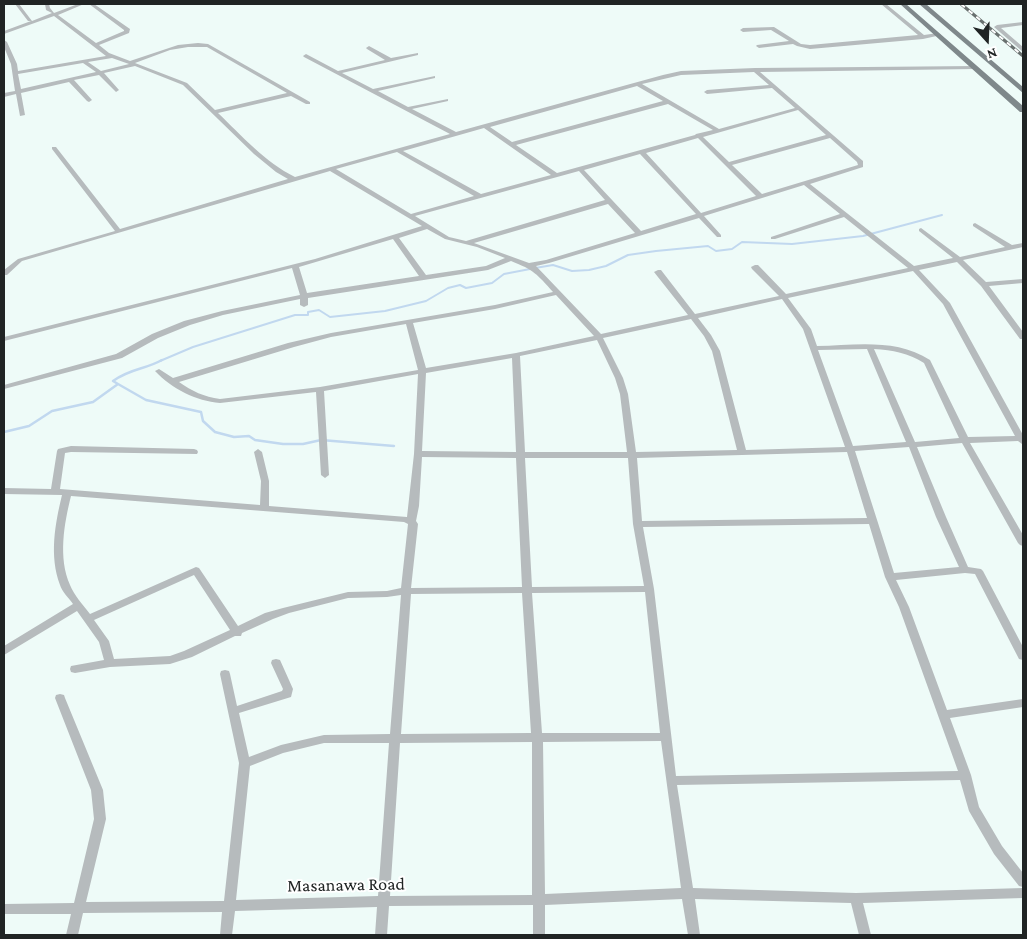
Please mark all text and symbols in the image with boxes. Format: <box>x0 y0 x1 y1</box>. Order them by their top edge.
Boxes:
north arrow <box>962 15 1012 65</box>
text: N <box>985 45 999 63</box>
street label: Masanawa Road <box>287 873 405 897</box>

